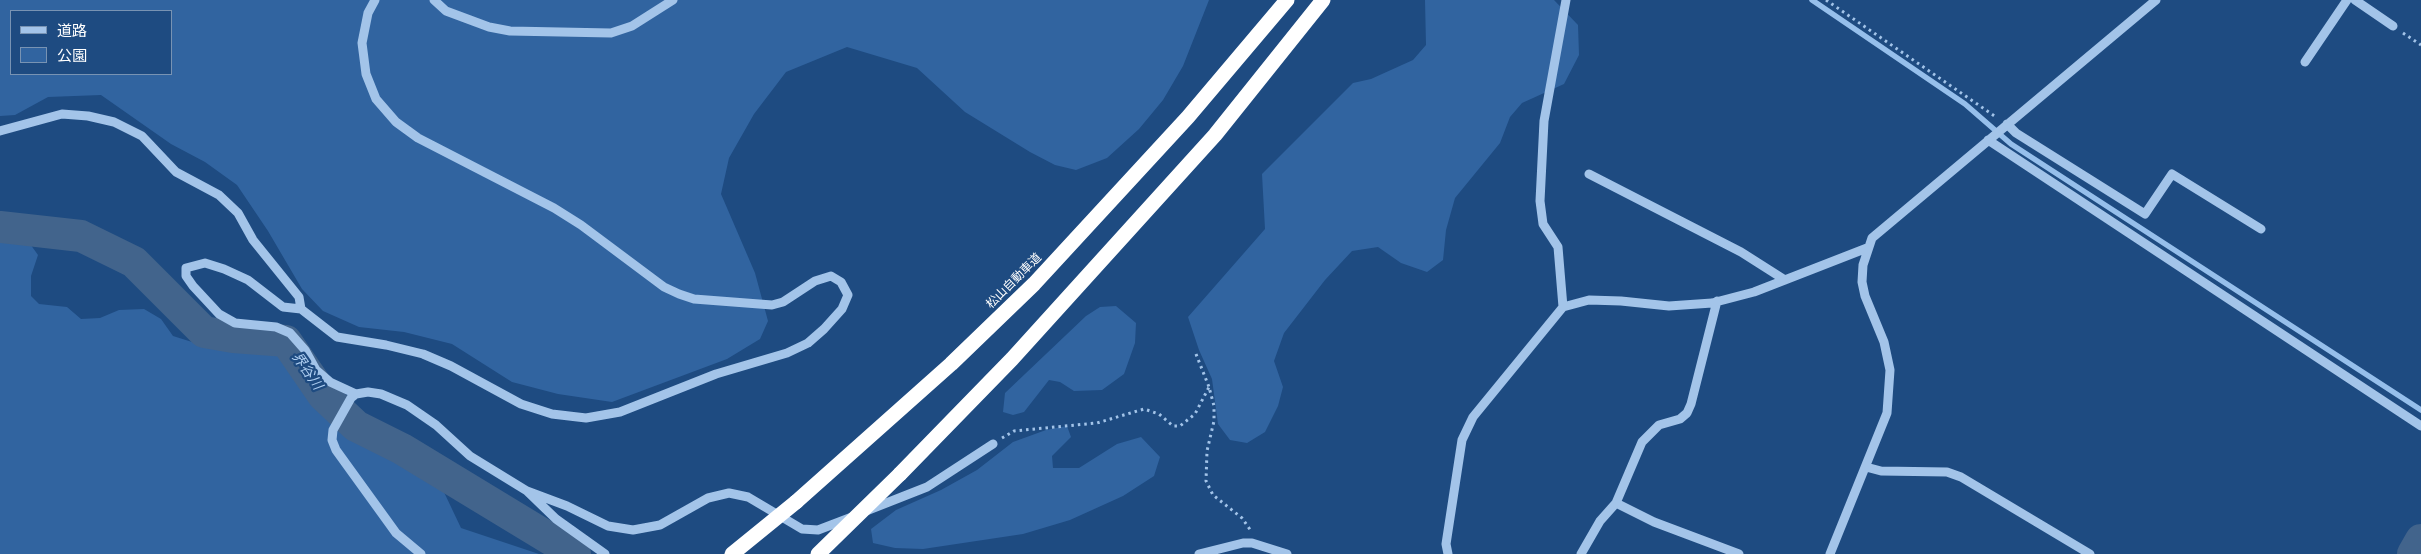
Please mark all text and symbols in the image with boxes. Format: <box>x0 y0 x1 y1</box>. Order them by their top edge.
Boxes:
legend <box>10 10 172 75</box>
text: 道路 <box>57 21 87 40</box>
text: 公園 <box>57 46 87 65</box>
street label: 松山自動車道 <box>983 250 1045 312</box>
water label: 界谷川 <box>288 349 326 393</box>

